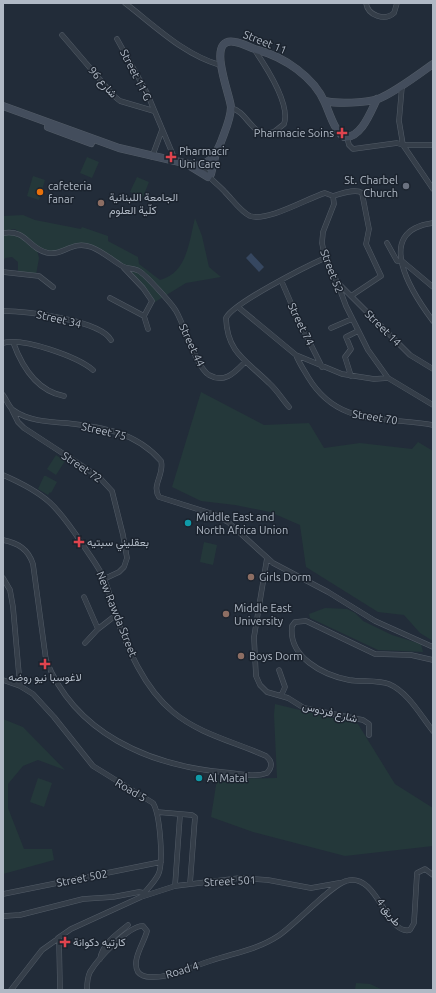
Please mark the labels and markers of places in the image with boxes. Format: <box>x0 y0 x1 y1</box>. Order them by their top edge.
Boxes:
place label: Pharmacie Soins <box>254 127 334 139</box>
marker: Pharmacie Soins <box>337 128 347 138</box>
place label: Pharmacir Uni Care <box>179 145 230 170</box>
marker: Pharmacir Uni Care <box>166 152 176 162</box>
place label: St. Charbel Church <box>344 174 398 199</box>
place label: cafeteria fanar <box>48 180 92 205</box>
marker: St. Charbel Church <box>401 181 411 191</box>
marker: cafeteria fanar <box>35 187 45 197</box>
place label: الجامعة اللبنانية كلّية العلوم <box>109 191 178 218</box>
marker: الجامعة اللبنانية كلّية العلوم <box>96 198 106 208</box>
place label: Middle East and North Africa Union <box>196 511 288 536</box>
marker: Middle East and North Africa Union <box>183 518 193 528</box>
place label: بعقليني سبتيه <box>87 536 149 552</box>
marker: بعقليني سبتيه <box>74 537 84 547</box>
place label: Girls Dorm <box>259 571 311 583</box>
marker: Girls Dorm <box>246 572 256 582</box>
place label: Middle East University <box>234 602 292 627</box>
marker: Middle East University <box>221 609 231 619</box>
place label: Boys Dorm <box>249 650 303 662</box>
marker: Boys Dorm <box>236 651 246 661</box>
marker: لاغوسبا نيو روضه <box>40 659 50 669</box>
place label: لاغوسبا نيو روضه <box>8 671 82 684</box>
place label: Al Matal <box>207 772 248 784</box>
marker: Al Matal <box>194 773 204 783</box>
place label: كارتيه دكوانة <box>73 936 126 949</box>
marker: كارتيه دكوانة <box>60 937 70 947</box>

